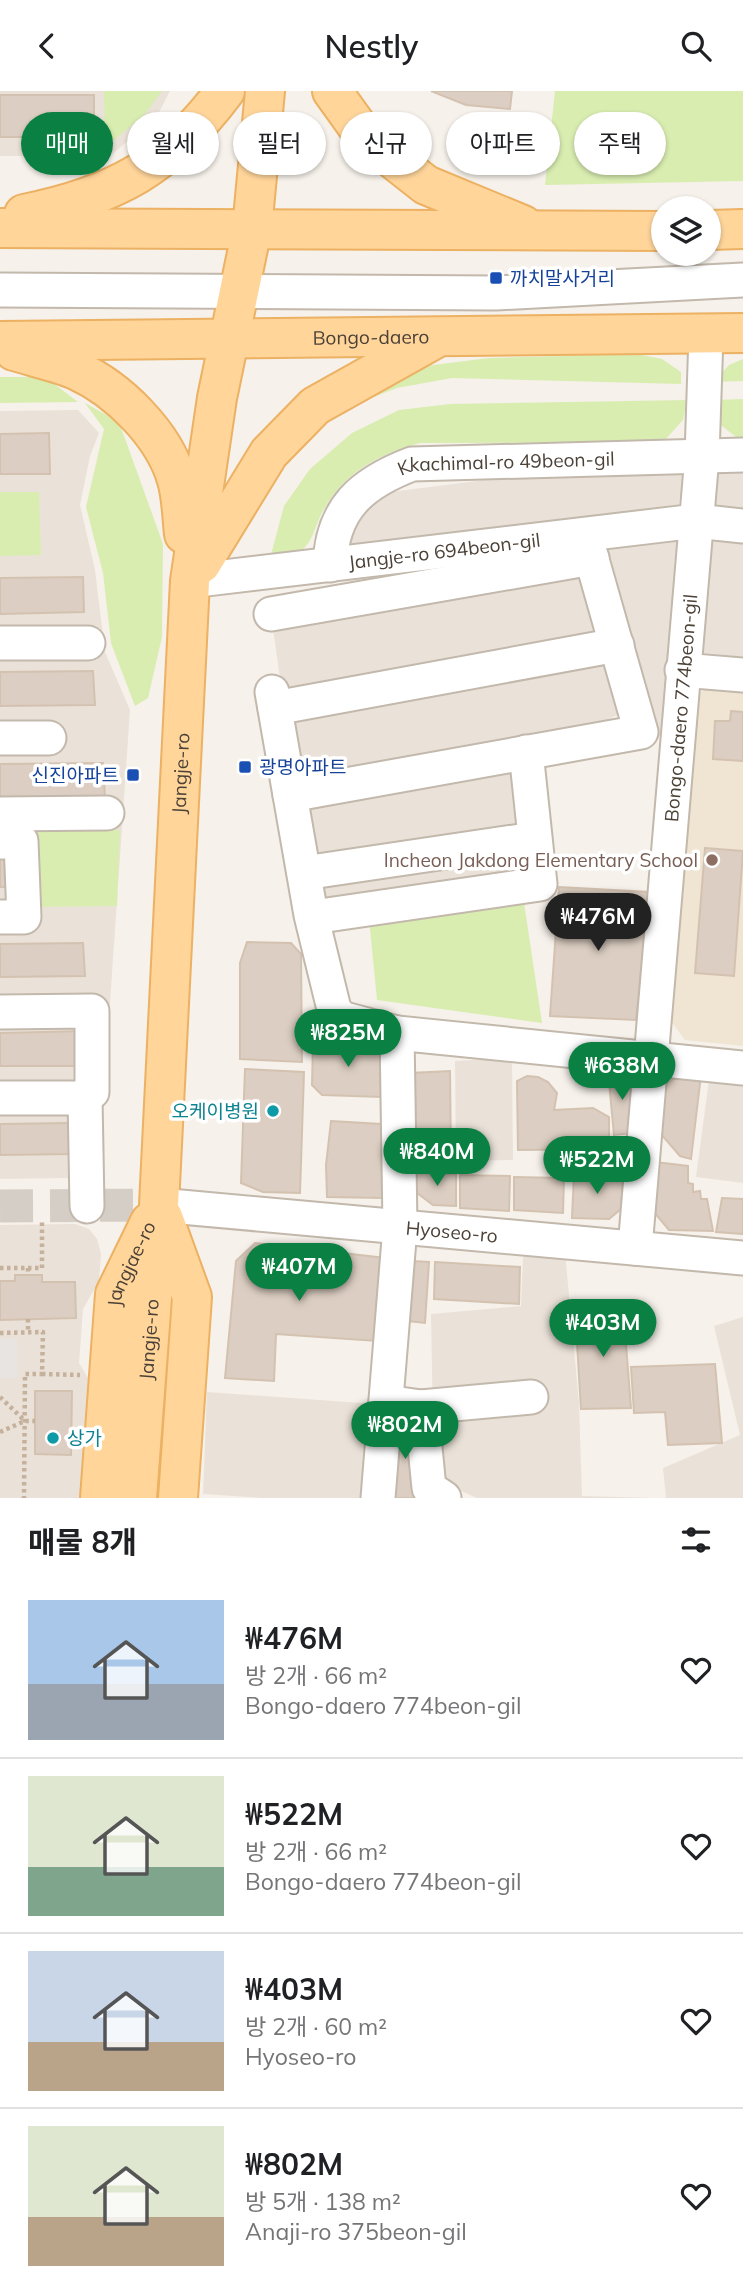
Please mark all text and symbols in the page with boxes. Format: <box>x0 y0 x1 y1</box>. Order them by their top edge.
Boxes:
text: Nestly <box>325 26 418 66</box>
icon: back <box>28 27 66 65</box>
icon: search <box>677 27 715 65</box>
chip: 매매 <box>21 112 113 175</box>
chip: 월세 <box>127 112 219 175</box>
chip: 필터 <box>233 112 326 175</box>
chip: 신규 <box>340 112 432 175</box>
chip: 아파트 <box>446 112 560 175</box>
chip: 주택 <box>574 112 666 175</box>
map controls <box>651 196 721 266</box>
button: layers <box>651 196 721 266</box>
place label: 까치말사거리 <box>510 266 615 290</box>
marker: 까치말사거리 <box>488 270 504 286</box>
street label: Bongo-daero <box>312 324 429 350</box>
street label: Kkachimal-ro 49beon-gil <box>394 446 615 481</box>
street label: Jangje-ro 694beon-gil <box>347 528 541 574</box>
street label: Bongo-daero 774beon-gil <box>659 593 702 823</box>
street label: Jangje-ro <box>166 732 194 814</box>
place label: 광명아파트 <box>259 755 346 779</box>
marker: 광명아파트 <box>237 759 253 775</box>
place label: 신진아파트 <box>32 763 119 787</box>
marker: 신진아파트 <box>125 767 141 783</box>
place label: Incheon Jakdong Elementary School <box>384 848 698 872</box>
marker: Incheon Jakdong Elementary School <box>704 852 720 868</box>
pin: ₩476M <box>549 893 647 953</box>
text: ₩476M <box>560 901 636 930</box>
pin: ₩825M <box>299 1009 397 1069</box>
text: ₩825M <box>310 1017 386 1046</box>
pin: ₩638M <box>573 1042 671 1102</box>
text: ₩638M <box>584 1050 660 1079</box>
place label: 오케이병원 <box>172 1099 259 1123</box>
marker: 오케이병원 <box>265 1103 281 1119</box>
pin: ₩840M <box>388 1129 486 1188</box>
text: ₩840M <box>399 1136 475 1165</box>
pin: ₩522M <box>548 1137 646 1196</box>
text: ₩522M <box>559 1144 635 1173</box>
street label: Hyoseo-ro <box>405 1215 499 1248</box>
street label: Jangjae-ro <box>102 1217 161 1308</box>
pin: ₩407M <box>250 1243 348 1303</box>
text: ₩407M <box>261 1251 337 1280</box>
street label: Jangje-ro <box>134 1298 164 1381</box>
pin: ₩403M <box>554 1299 652 1359</box>
text: ₩403M <box>565 1307 641 1336</box>
pin: ₩802M <box>356 1401 454 1461</box>
text: ₩802M <box>367 1409 443 1438</box>
place label: 상가 <box>67 1426 102 1450</box>
marker: 상가 <box>45 1430 61 1446</box>
icon: filters <box>677 1521 715 1559</box>
text: 매물 8개 <box>28 1523 137 1561</box>
text: ₩476M <box>245 1619 343 1657</box>
icon: home <box>84 1628 168 1712</box>
icon: heart <box>677 1651 715 1689</box>
text: 방 2개 · 66 m² <box>245 1661 387 1690</box>
text: Bongo-daero 774beon-gil <box>245 1691 522 1720</box>
text: ₩522M <box>245 1795 343 1833</box>
icon: home <box>84 1804 168 1888</box>
icon: heart <box>677 1827 715 1865</box>
text: 방 2개 · 66 m² <box>245 1837 387 1866</box>
text: Bongo-daero 774beon-gil <box>245 1867 522 1896</box>
text: ₩403M <box>245 1970 343 2008</box>
icon: home <box>84 1979 168 2063</box>
icon: heart <box>677 2002 715 2040</box>
text: 방 2개 · 60 m² <box>245 2012 387 2041</box>
text: Hyoseo-ro <box>245 2042 356 2071</box>
text: ₩802M <box>245 2145 343 2183</box>
icon: home <box>84 2154 168 2238</box>
icon: heart <box>677 2177 715 2215</box>
text: 방 5개 · 138 m² <box>245 2187 401 2216</box>
text: Anaji-ro 375beon-gil <box>245 2217 467 2246</box>

